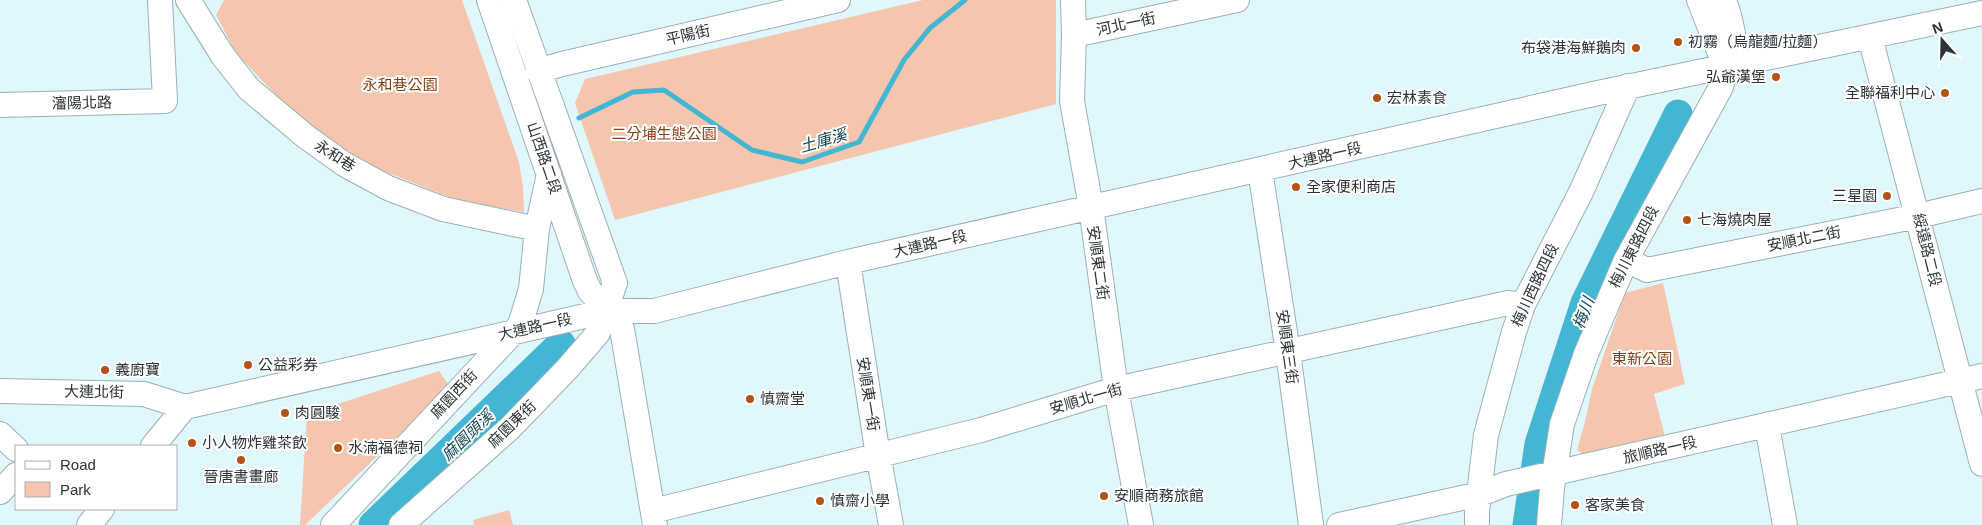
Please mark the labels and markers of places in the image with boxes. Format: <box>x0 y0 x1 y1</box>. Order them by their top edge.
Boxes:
place label: 初霧（烏龍麵/拉麵） <box>1688 33 1827 50</box>
marker: 初霧（烏龍麵/拉麵） <box>1672 36 1684 48</box>
place label: 布袋港海鮮鵝肉 <box>1521 39 1626 56</box>
marker: 布袋港海鮮鵝肉 <box>1630 42 1642 54</box>
place label: 弘爺漢堡 <box>1706 68 1766 85</box>
marker: 弘爺漢堡 <box>1770 71 1782 83</box>
place label: 全聯福利中心 <box>1845 84 1935 101</box>
marker: 全聯福利中心 <box>1939 87 1951 99</box>
place label: 宏林素食 <box>1387 89 1447 106</box>
marker: 宏林素食 <box>1371 92 1383 104</box>
place label: 全家便利商店 <box>1306 178 1396 195</box>
marker: 全家便利商店 <box>1290 181 1302 193</box>
place label: 三星園 <box>1832 187 1877 204</box>
marker: 三星園 <box>1881 190 1893 202</box>
place label: 七海燒肉屋 <box>1697 211 1772 228</box>
marker: 七海燒肉屋 <box>1681 214 1693 226</box>
place label: 公益彩券 <box>258 356 318 373</box>
marker: 公益彩券 <box>242 359 254 371</box>
place label: 義廚寶 <box>115 361 160 378</box>
marker: 義廚寶 <box>99 364 111 376</box>
place label: 慎齋堂 <box>760 390 805 407</box>
marker: 慎齋堂 <box>744 393 756 405</box>
place label: 肉圓駿 <box>295 404 340 421</box>
marker: 肉圓駿 <box>279 407 291 419</box>
place label: 小人物炸雞茶飲 <box>202 434 307 451</box>
marker: 小人物炸雞茶飲 <box>186 437 198 449</box>
place label: 水湳福德祠 <box>348 439 423 456</box>
marker: 水湳福德祠 <box>332 442 344 454</box>
marker: 晉唐書畫廊 <box>235 454 247 466</box>
place label: 晉唐書畫廊 <box>203 468 279 485</box>
place label: 安順商務旅館 <box>1114 487 1204 504</box>
marker: 安順商務旅館 <box>1098 490 1110 502</box>
place label: 慎齋小學 <box>830 492 890 509</box>
marker: 慎齋小學 <box>814 495 826 507</box>
place label: 客家美食 <box>1585 496 1645 513</box>
marker: 客家美食 <box>1569 499 1581 511</box>

